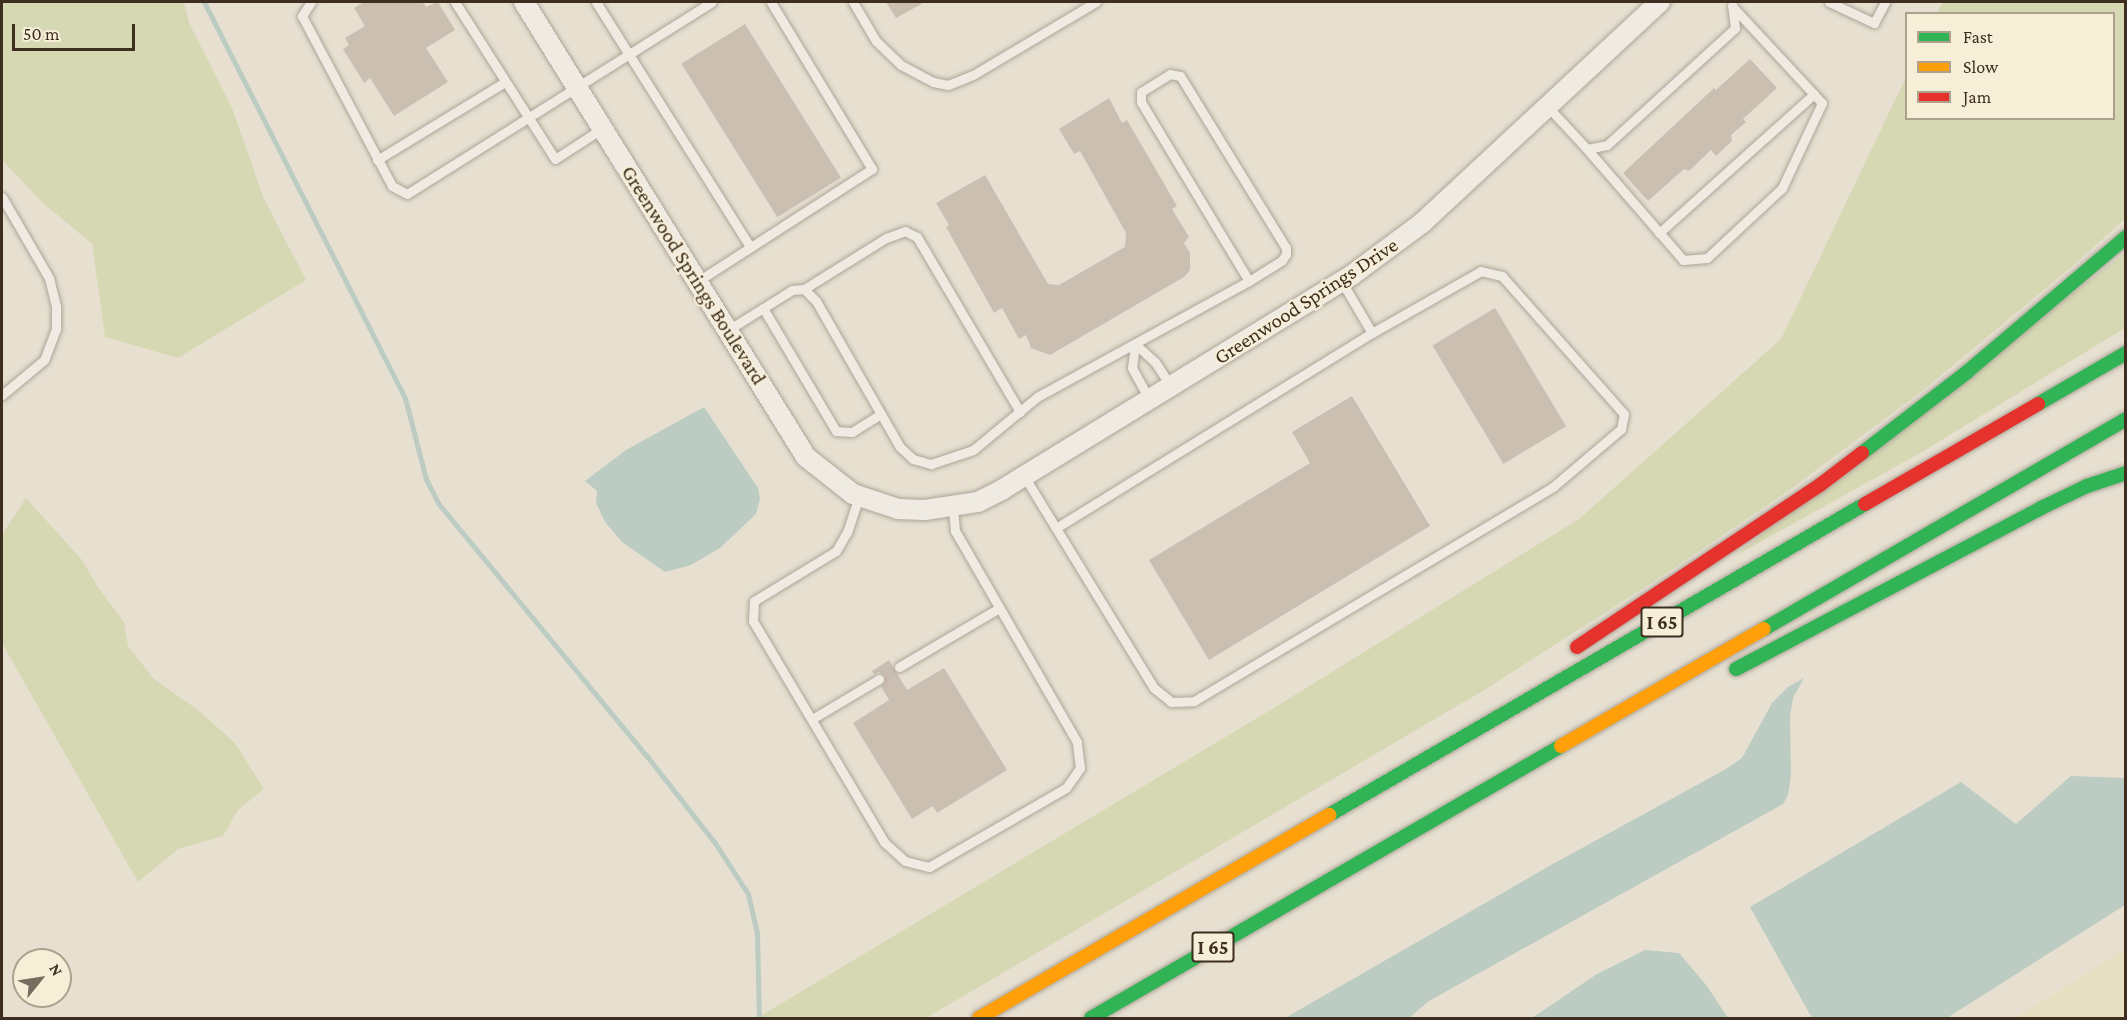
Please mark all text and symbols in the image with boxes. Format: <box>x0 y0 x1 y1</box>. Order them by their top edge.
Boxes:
scale bar <box>15 12 138 50</box>
legend <box>1905 12 2115 120</box>
text: 50 m <box>23 24 60 44</box>
text: Fast <box>1963 27 1993 47</box>
text: Slow <box>1963 57 1998 77</box>
text: Jam <box>1963 87 1991 107</box>
street label: Greenwood Springs Boulevard <box>616 161 772 389</box>
street label: Greenwood Springs Drive <box>1209 232 1403 370</box>
road number: I 65 <box>1640 605 1684 639</box>
road number: I 65 <box>1190 930 1236 964</box>
north arrow <box>12 948 72 1008</box>
text: N <box>46 961 66 979</box>

